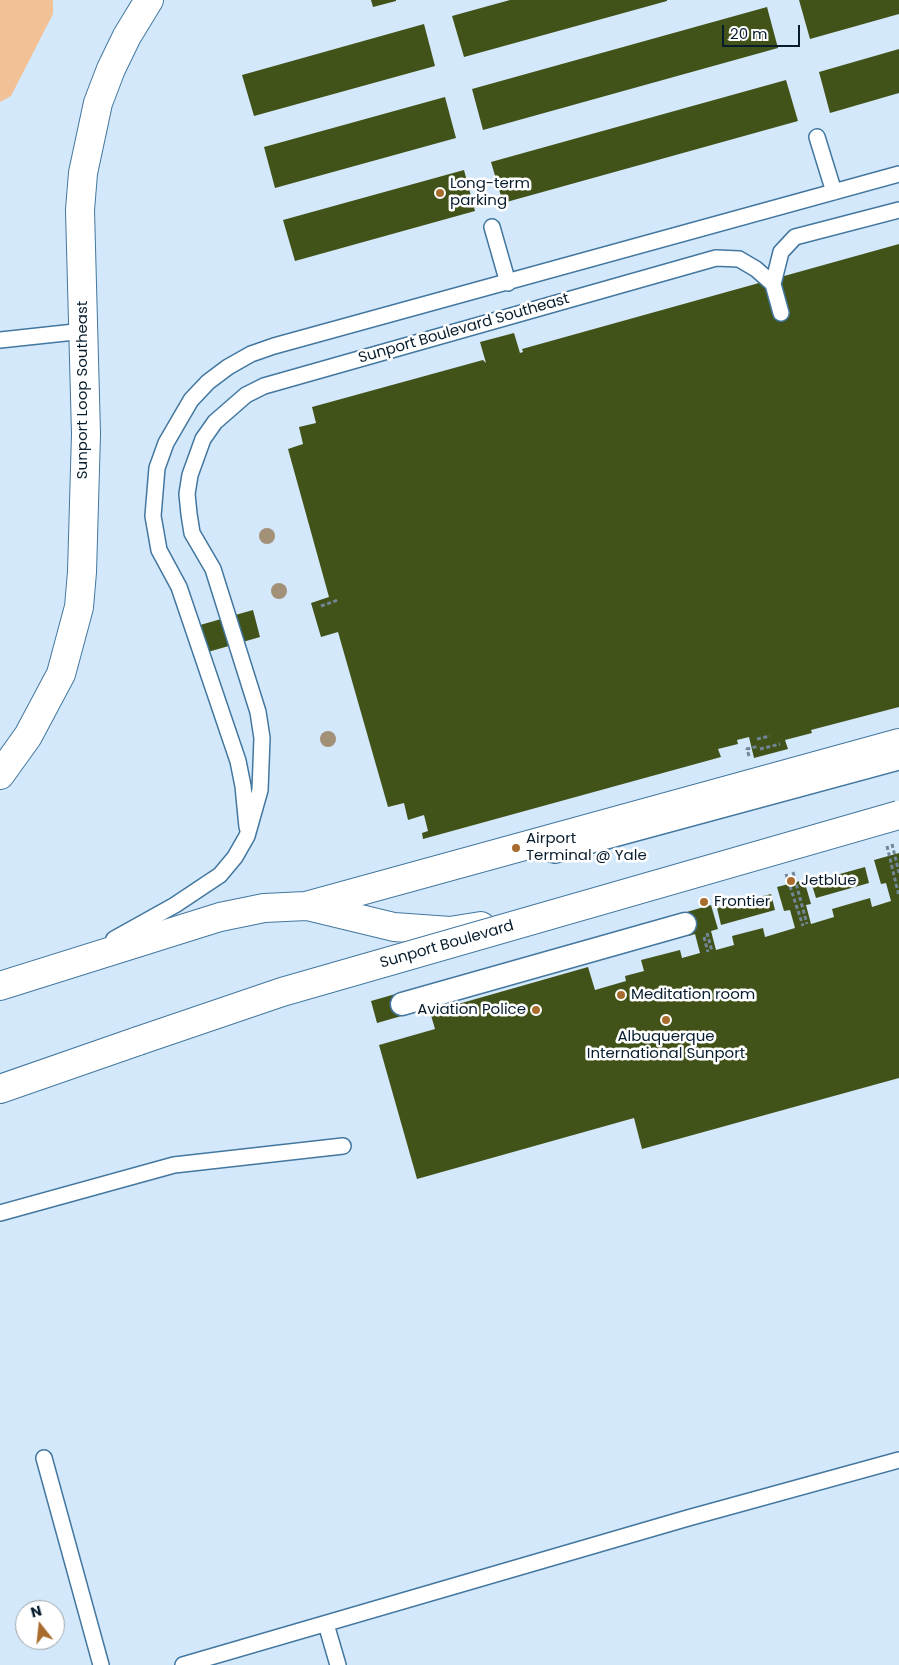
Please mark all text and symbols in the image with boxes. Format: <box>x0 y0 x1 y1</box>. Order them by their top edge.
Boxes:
scale bar <box>724 15 802 47</box>
text: 20 m <box>730 23 768 44</box>
place label: Long-term parking <box>450 175 530 210</box>
marker: Long-term parking <box>434 187 446 199</box>
street label: Sunport Boulevard Southeast <box>357 290 571 368</box>
street label: Sunport Loop Southeast <box>74 301 92 479</box>
place label: Airport Terminal @ Yale <box>526 830 647 865</box>
marker: Airport Terminal @ Yale <box>510 842 522 854</box>
place label: Jetblue <box>801 872 856 890</box>
marker: Jetblue <box>785 875 797 887</box>
place label: Frontier <box>714 893 770 911</box>
marker: Frontier <box>698 896 710 908</box>
street label: Sunport Boulevard <box>378 917 516 973</box>
place label: Meditation room <box>631 986 755 1004</box>
marker: Meditation room <box>615 989 627 1001</box>
place label: Aviation Police <box>417 1001 526 1019</box>
marker: Aviation Police <box>530 1004 542 1016</box>
marker: Albuquerque International Sunport <box>660 1014 672 1026</box>
place label: Albuquerque International Sunport <box>587 1028 745 1063</box>
north arrow <box>15 1600 65 1650</box>
text: N <box>28 1600 44 1623</box>

